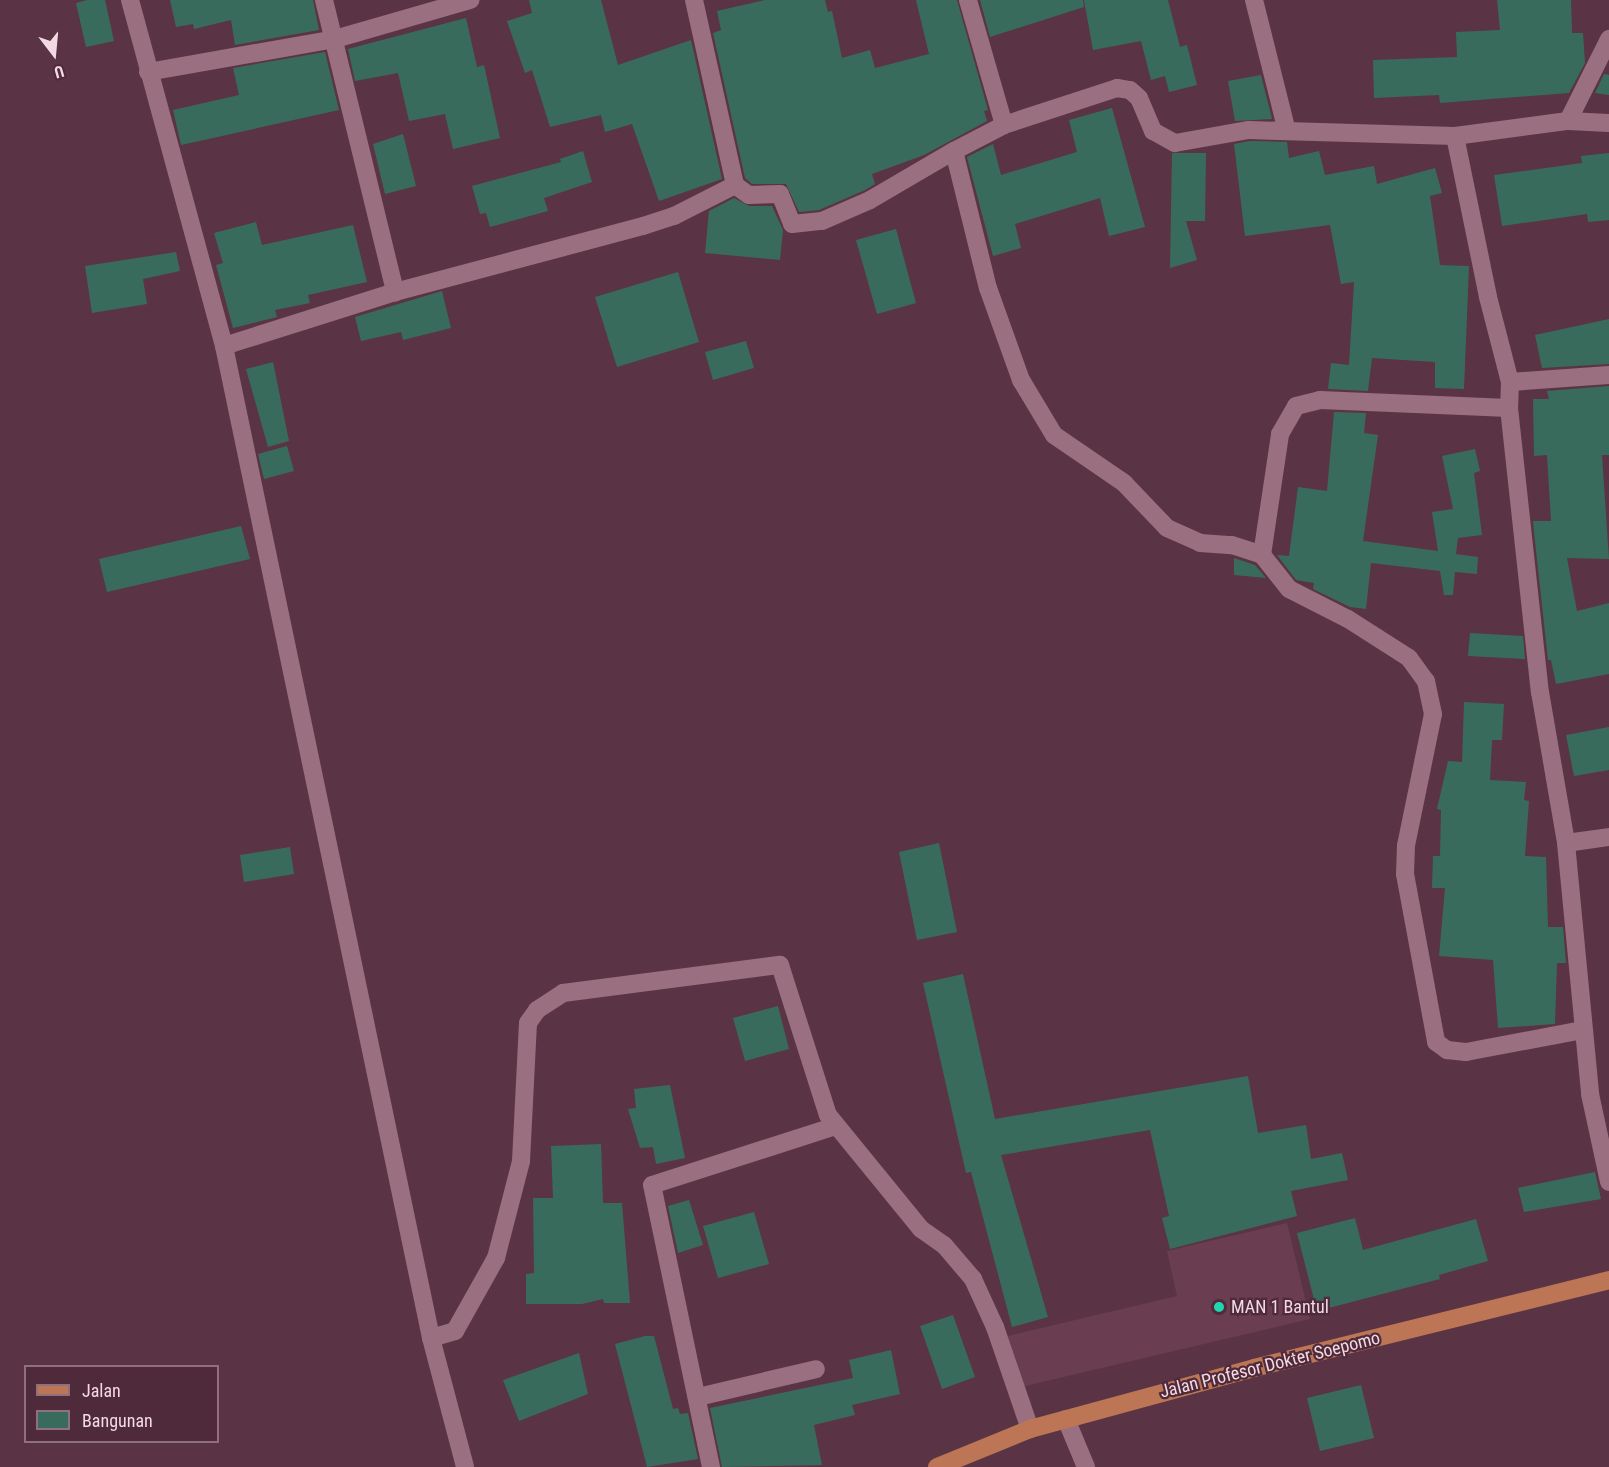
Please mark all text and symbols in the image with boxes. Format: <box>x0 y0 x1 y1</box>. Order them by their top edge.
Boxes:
north arrow <box>24 24 84 84</box>
text: U <box>52 61 66 82</box>
place label: MAN 1 Bantul <box>1231 1296 1329 1318</box>
marker: MAN 1 Bantul <box>1212 1300 1226 1314</box>
street label: Jalan Profesor Dokter Soepomo <box>1158 1327 1382 1403</box>
legend <box>24 1365 219 1443</box>
text: Jalan <box>82 1380 121 1401</box>
text: Bangunan <box>82 1410 153 1431</box>

